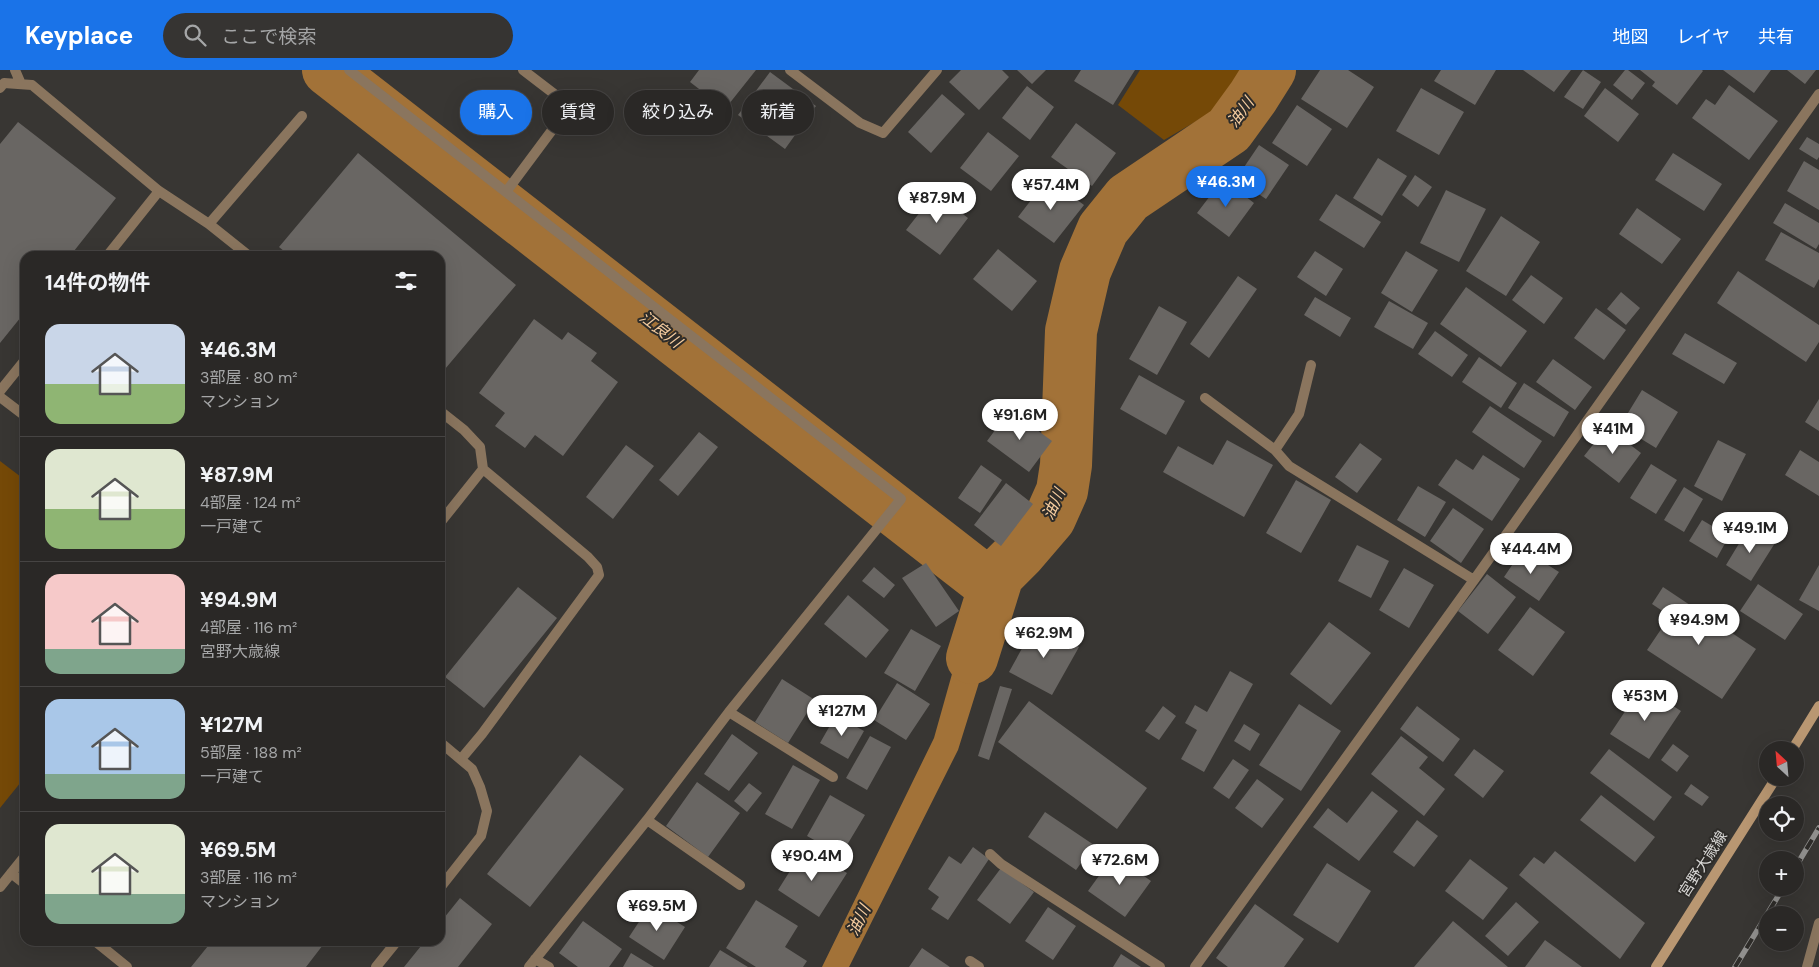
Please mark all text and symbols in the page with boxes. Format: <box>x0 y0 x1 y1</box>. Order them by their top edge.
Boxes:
search box <box>163 13 513 58</box>
text: Keyplace <box>25 20 133 51</box>
icon: search <box>181 21 209 49</box>
text: ここで検索 <box>221 24 316 49</box>
text: 地図 <box>1613 25 1649 49</box>
text: レイヤ <box>1677 25 1730 49</box>
text: 共有 <box>1758 25 1794 49</box>
chip: 購入 <box>460 90 532 135</box>
chip: 賃貸 <box>542 90 614 135</box>
chip: 絞り込み <box>624 90 732 135</box>
chip: 新着 <box>742 90 814 135</box>
water label: 油川 <box>1222 92 1260 131</box>
pin: ¥46.3M <box>1185 166 1267 208</box>
pin: ¥57.4M <box>1010 168 1092 211</box>
text: ¥46.3M <box>1197 171 1255 192</box>
text: ¥57.4M <box>1023 174 1079 195</box>
pin: ¥87.9M <box>896 182 978 224</box>
text: ¥87.9M <box>909 187 965 208</box>
icon: filters <box>392 267 420 295</box>
text: 14件の物件 <box>45 269 150 297</box>
water label: 江良川 <box>635 306 688 354</box>
text: ¥46.3M <box>200 336 276 364</box>
icon: home <box>85 344 145 404</box>
text: 3部屋 · 80 m² <box>200 367 298 388</box>
text: マンション <box>200 391 280 412</box>
pin: ¥91.6M <box>979 398 1061 441</box>
text: ¥91.6M <box>993 404 1047 425</box>
pin: ¥41M <box>1583 412 1643 455</box>
text: ¥41M <box>1593 418 1633 439</box>
text: ¥87.9M <box>200 461 273 489</box>
icon: home <box>85 469 145 529</box>
water label: 油川 <box>1037 483 1071 523</box>
text: 4部屋 · 124 m² <box>200 492 301 513</box>
pin: ¥49.1M <box>1709 512 1791 554</box>
text: 一戸建て <box>200 516 264 537</box>
text: ¥49.1M <box>1723 517 1777 538</box>
pin: ¥44.4M <box>1490 532 1572 575</box>
text: ¥44.4M <box>1501 538 1561 559</box>
text: ¥94.9M <box>200 586 277 614</box>
icon: home <box>85 594 145 654</box>
pin: ¥94.9M <box>1658 604 1740 646</box>
text: ¥94.9M <box>1670 609 1728 630</box>
pin: ¥62.9M <box>1003 616 1085 659</box>
text: 4部屋 · 116 m² <box>200 617 297 638</box>
text: ¥62.9M <box>1015 622 1073 643</box>
text: 宮野大歳線 <box>200 641 280 662</box>
pin: ¥53M <box>1615 680 1675 722</box>
text: ¥53M <box>1623 685 1667 706</box>
pin: ¥127M <box>807 694 877 737</box>
text: ¥127M <box>818 700 866 721</box>
text: ¥127M <box>200 711 263 739</box>
icon: home <box>85 719 145 779</box>
north arrow <box>1759 741 1804 786</box>
map controls <box>1759 741 1804 951</box>
text: 5部屋 · 188 m² <box>200 742 302 763</box>
text: 一戸建て <box>200 766 264 787</box>
button: locate <box>1759 796 1804 841</box>
street label: 宮野大歳線 <box>1674 827 1732 901</box>
text: ¥69.5M <box>200 836 276 864</box>
pin: ¥90.4M <box>771 840 853 882</box>
icon: home <box>85 844 145 904</box>
pin: ¥72.6M <box>1079 844 1161 886</box>
text: ¥90.4M <box>782 845 842 866</box>
text: ¥72.6M <box>1092 849 1148 870</box>
button: + <box>1759 851 1804 896</box>
text: 3部屋 · 116 m² <box>200 867 297 888</box>
pin: ¥69.5M <box>616 890 698 932</box>
text: マンション <box>200 891 280 912</box>
text: ¥69.5M <box>628 895 686 916</box>
water label: 油川 <box>842 899 876 939</box>
button: − <box>1759 906 1804 951</box>

